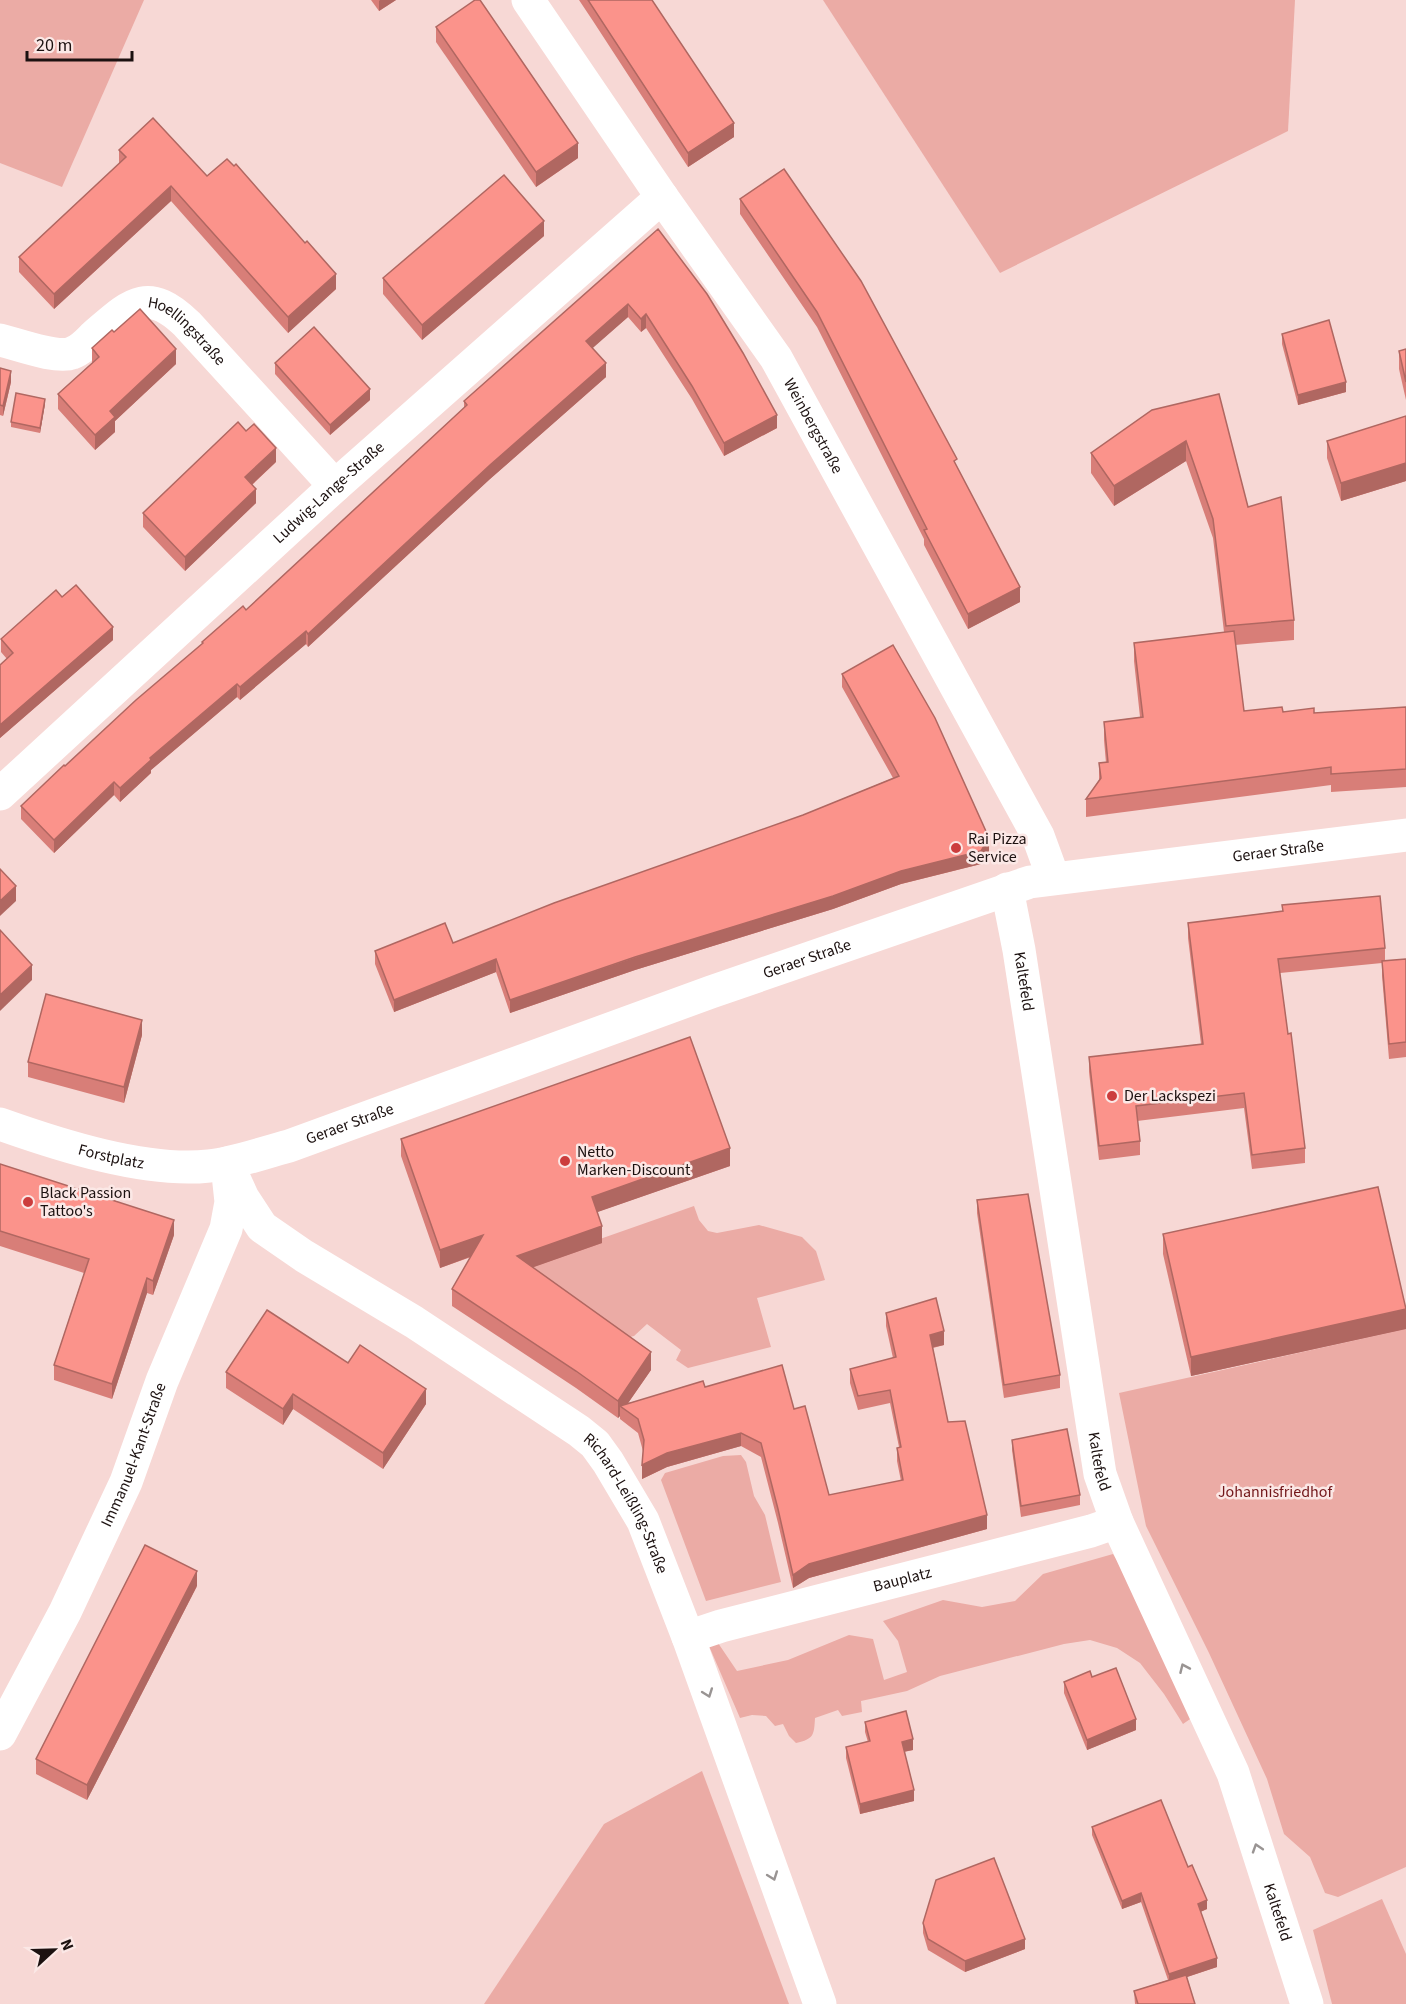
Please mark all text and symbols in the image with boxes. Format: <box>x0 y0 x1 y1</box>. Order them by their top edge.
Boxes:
scale bar <box>27 24 132 62</box>
text: 20 m <box>36 33 72 58</box>
street label: Hoellingstraße <box>146 291 231 370</box>
street label: Weinbergstraße <box>778 374 848 478</box>
street label: Ludwig-Lange-Straße <box>268 436 389 549</box>
place label: Rai Pizza Service <box>968 828 1027 868</box>
street label: Geraer Straße <box>1231 834 1325 868</box>
marker: Rai Pizza Service <box>949 841 963 855</box>
street label: Geraer Straße <box>760 934 854 984</box>
street label: Kaltefeld <box>1008 950 1039 1013</box>
place label: Der Lackspezi <box>1124 1085 1216 1107</box>
marker: Der Lackspezi <box>1105 1089 1119 1103</box>
street label: Geraer Straße <box>303 1098 397 1150</box>
street label: Forstplatz <box>76 1139 146 1174</box>
place label: Netto Marken-Discount <box>577 1141 691 1181</box>
marker: Netto Marken-Discount <box>558 1154 572 1168</box>
place label: Black Passion Tattoo's <box>40 1182 131 1222</box>
marker: Black Passion Tattoo's <box>21 1195 35 1209</box>
street label: Immanuel-Kant-Straße <box>95 1380 172 1531</box>
street label: Richard-Leißling-Straße <box>579 1428 673 1577</box>
street label: Kaltefeld <box>1083 1430 1116 1494</box>
park label: Johannisfriedhof <box>1218 1481 1333 1503</box>
street label: Bauplatz <box>871 1561 934 1597</box>
one-way arrow <box>1179 1664 1191 1675</box>
one-way arrow <box>700 1687 713 1697</box>
one-way arrow <box>1251 1844 1264 1854</box>
one-way arrow <box>766 1870 779 1881</box>
street label: Kaltefeld <box>1258 1880 1297 1944</box>
north arrow <box>24 1920 84 1980</box>
text: N <box>55 1936 79 1954</box>

